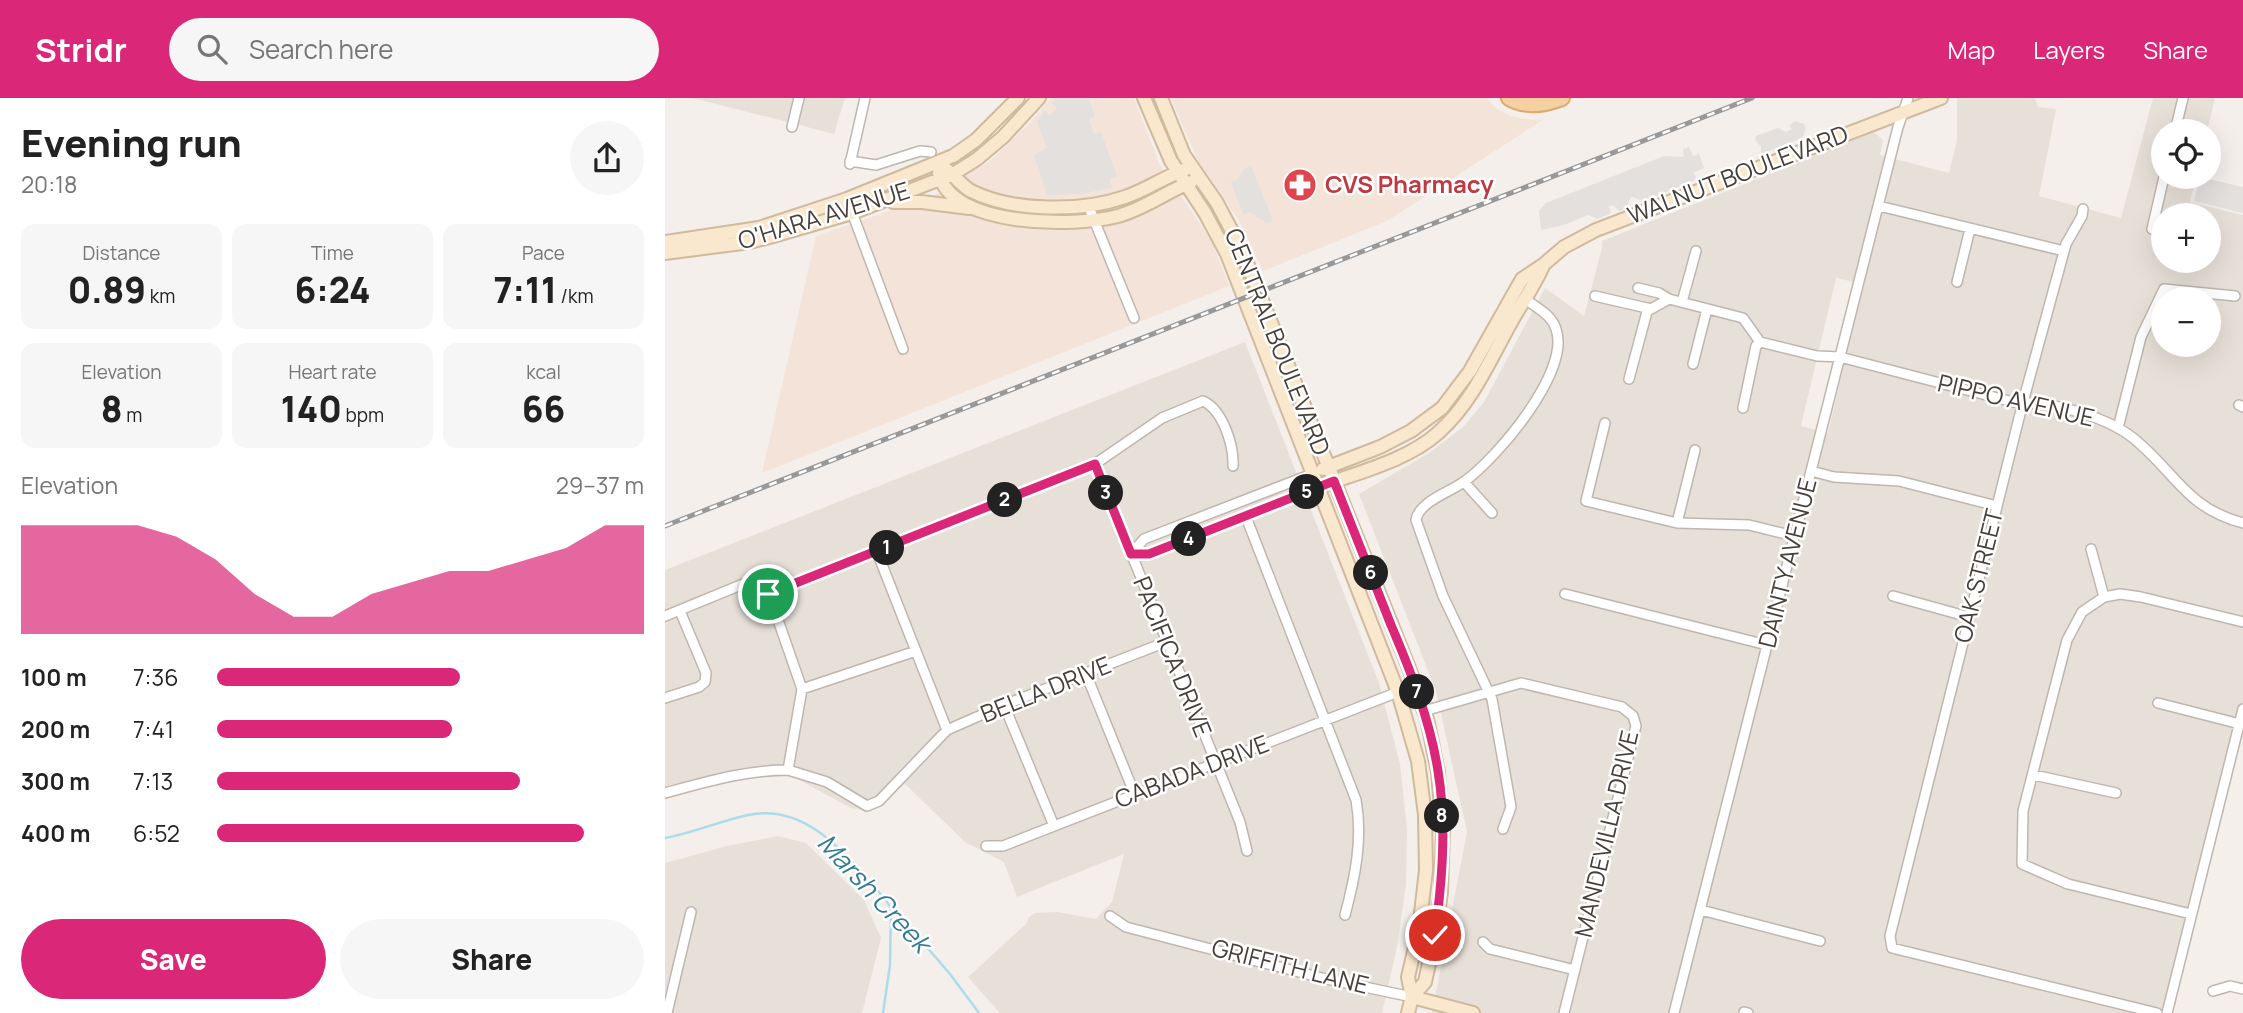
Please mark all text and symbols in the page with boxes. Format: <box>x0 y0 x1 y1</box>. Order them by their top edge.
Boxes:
search box <box>169 18 659 81</box>
text: Stridr <box>35 27 127 72</box>
icon: search <box>193 30 231 68</box>
text: Search here <box>249 31 393 67</box>
text: Map <box>1948 33 1995 66</box>
text: Layers <box>2033 33 2105 66</box>
text: Share <box>2143 33 2208 66</box>
text: Evening run <box>21 116 242 168</box>
street label: WALNUT BOULEVARD <box>1622 116 1853 231</box>
map controls <box>2151 119 2221 357</box>
button: locate <box>2151 119 2221 189</box>
button: share <box>570 121 644 195</box>
pharmacy icon: CVS Pharmacy <box>1281 166 1319 204</box>
place label: CVS Pharmacy <box>1325 167 1494 200</box>
text: 20:18 <box>21 168 77 200</box>
street label: O'HARA AVENUE <box>734 173 913 256</box>
button: + <box>2151 203 2221 273</box>
street label: CENTRAL BOULEVARD <box>1218 223 1339 460</box>
text: Distance <box>83 240 160 266</box>
text: Time <box>311 240 354 266</box>
text: Pace <box>522 240 565 266</box>
text: 0.89 <box>68 266 146 314</box>
text: 6:24 <box>294 266 371 314</box>
text: 7:11 <box>493 266 557 314</box>
text: km <box>146 283 175 309</box>
text: /km <box>557 283 594 309</box>
button: − <box>2151 287 2221 357</box>
text: Elevation <box>81 359 162 385</box>
text: Heart rate <box>288 359 377 385</box>
text: kcal <box>526 359 561 385</box>
street label: PIPPO AVENUE <box>1935 365 2098 434</box>
text: 8 <box>101 385 122 433</box>
text: 140 <box>281 385 342 433</box>
text: 66 <box>522 385 565 433</box>
text: m <box>122 402 142 428</box>
text: bpm <box>342 402 384 428</box>
text: Elevation <box>21 469 118 501</box>
text: 29–37 m <box>556 469 644 501</box>
pin: 5 <box>1289 474 1325 510</box>
street label: DAINTY AVENUE <box>1750 474 1824 651</box>
pin: 3 <box>1089 476 1123 510</box>
text: 5 <box>1301 478 1312 504</box>
text: 3 <box>1100 479 1111 505</box>
pin: 2 <box>987 482 1023 518</box>
text: 2 <box>999 486 1010 512</box>
street label: OAK STREET <box>1945 505 2010 646</box>
pin: 4 <box>1171 522 1207 556</box>
text: 4 <box>1183 525 1194 551</box>
pin: 1 <box>869 531 905 566</box>
text: 1 <box>882 534 891 560</box>
pin: 6 <box>1353 556 1389 590</box>
text: 6 <box>1365 559 1376 585</box>
pin <box>738 564 798 624</box>
street label: PACIFICA DRIVE <box>1126 571 1221 742</box>
icon: arrive <box>749 575 787 613</box>
street label: BELLA DRIVE <box>975 647 1116 730</box>
text: 100 m <box>21 661 87 693</box>
text: 7:36 <box>133 661 178 693</box>
pin: 7 <box>1399 674 1435 710</box>
text: 7 <box>1411 678 1422 704</box>
text: 200 m <box>21 713 90 745</box>
text: 7:41 <box>133 713 174 745</box>
street label: CABADA DRIVE <box>1110 726 1273 815</box>
street label: MANDEVILLA DRIVE <box>1566 727 1645 940</box>
text: 300 m <box>21 765 90 797</box>
text: 7:13 <box>133 765 173 797</box>
pin: 8 <box>1425 798 1459 834</box>
text: 8 <box>1436 802 1447 828</box>
text: 400 m <box>21 817 91 849</box>
text: 6:52 <box>133 817 180 849</box>
water label: Marsh Creek <box>810 825 942 963</box>
pin <box>1405 905 1465 965</box>
icon: check <box>1416 916 1454 954</box>
button: Save <box>21 919 326 999</box>
button: Share <box>340 919 644 999</box>
street label: GRIFFITH LANE <box>1208 930 1372 1001</box>

